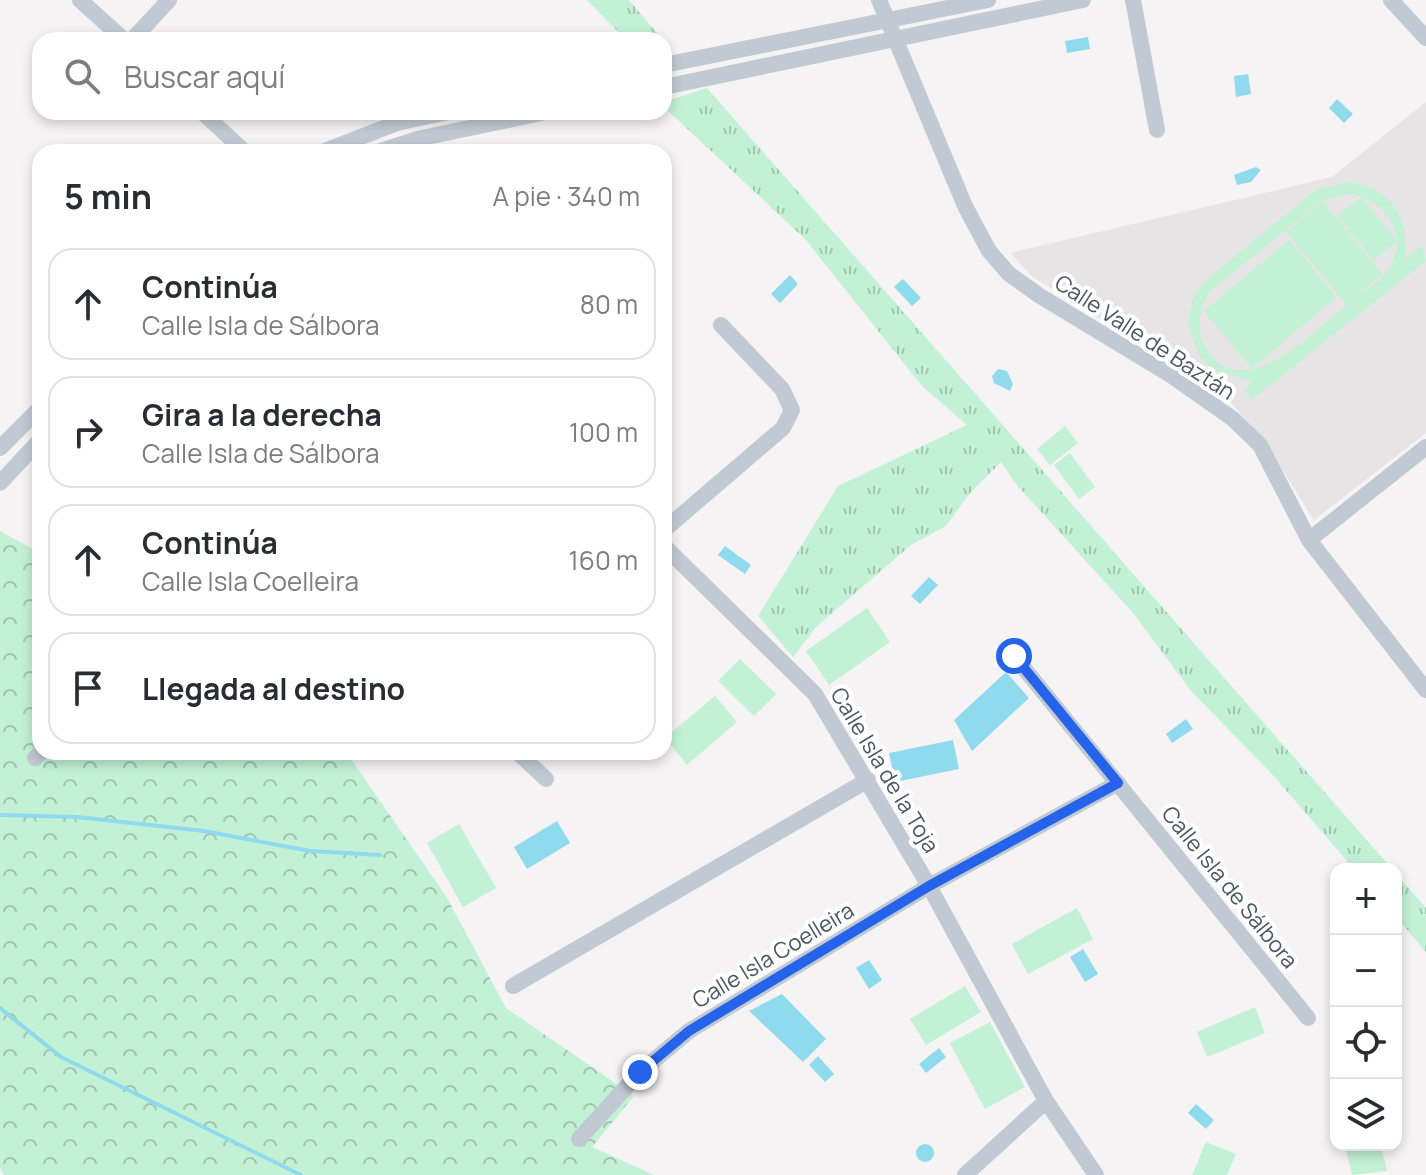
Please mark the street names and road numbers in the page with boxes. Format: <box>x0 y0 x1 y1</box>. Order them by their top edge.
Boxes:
street label: Calle Valle de Baztán <box>1049 267 1241 407</box>
street label: Calle Isla de la Toja <box>824 682 946 858</box>
street label: Calle Isla de Sálbora <box>1155 799 1305 975</box>
street label: Calle Isla Coelleira <box>687 895 859 1015</box>

